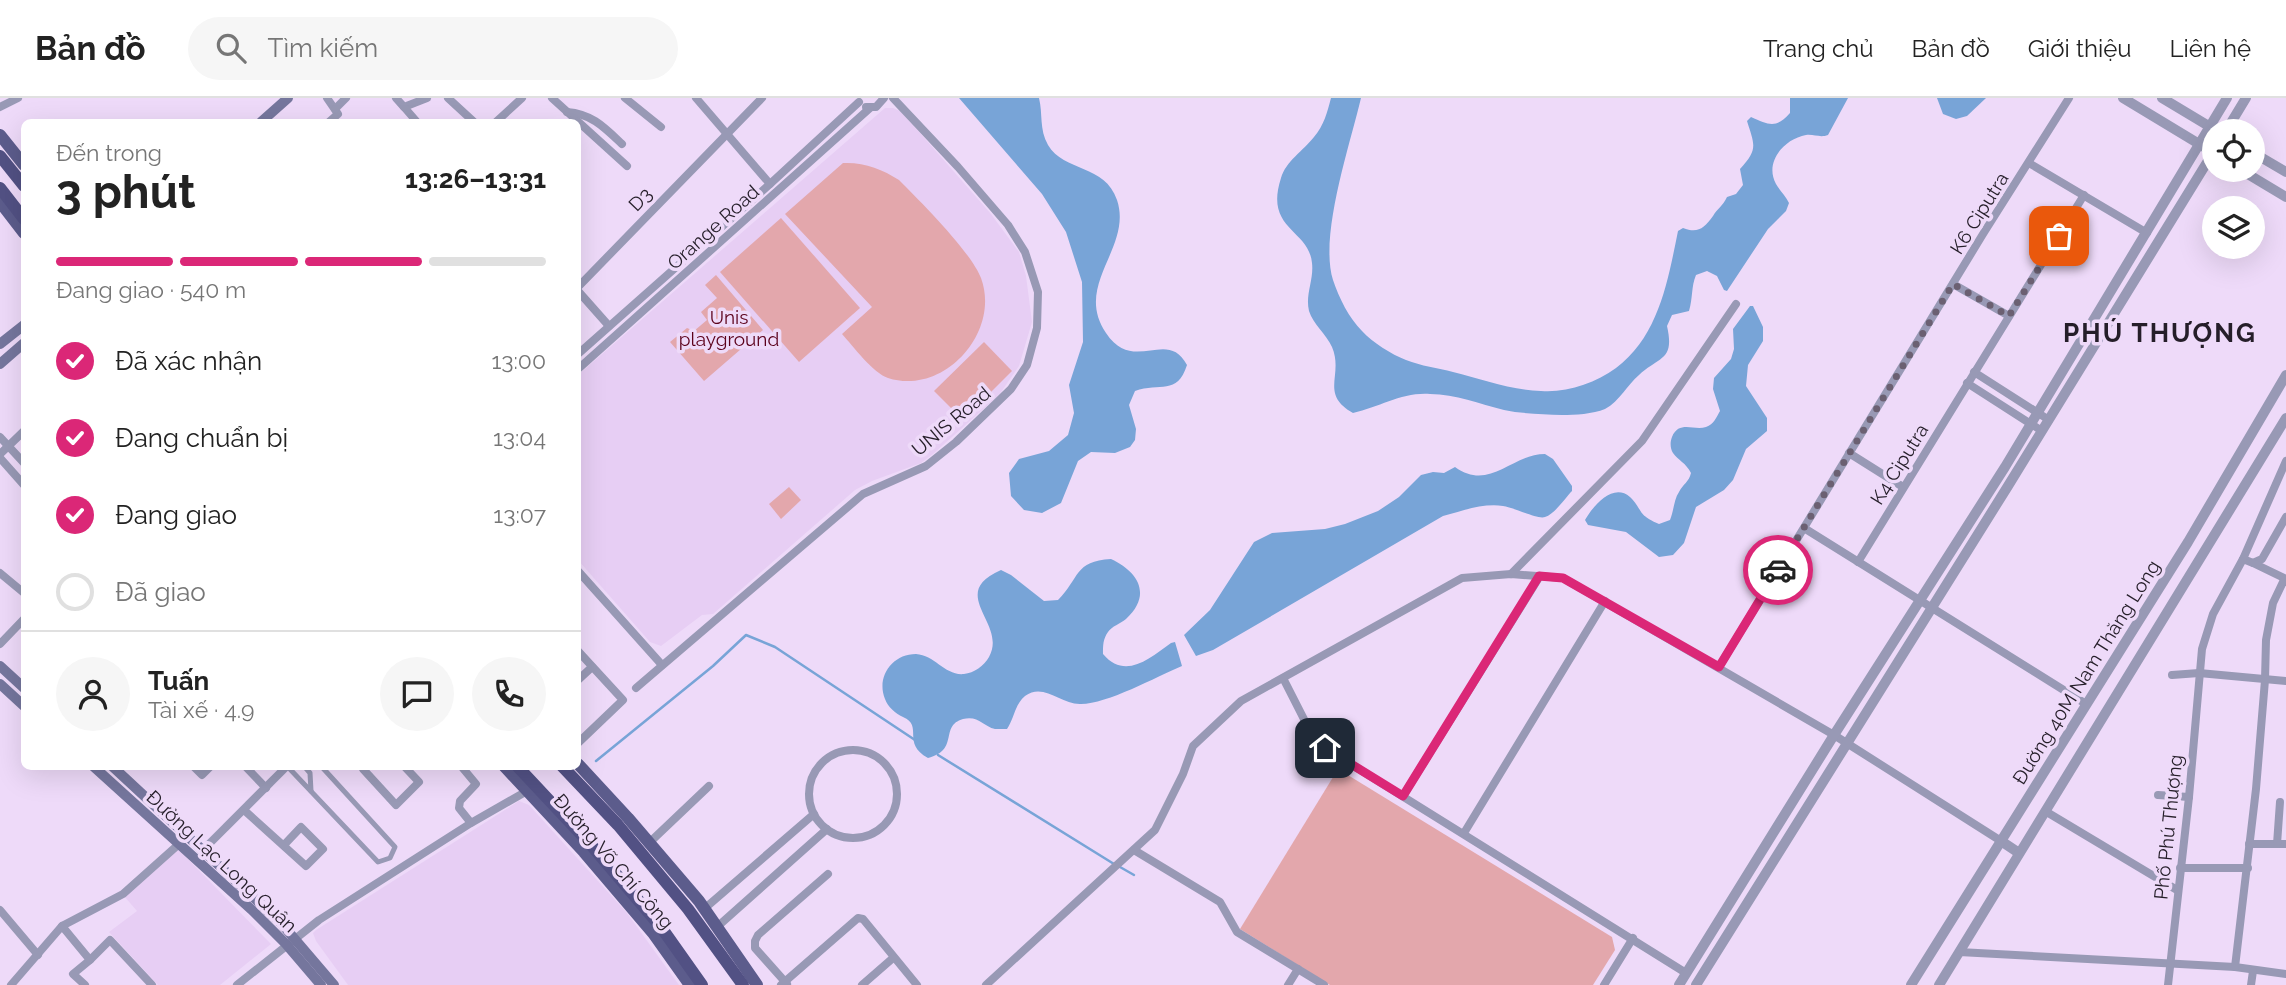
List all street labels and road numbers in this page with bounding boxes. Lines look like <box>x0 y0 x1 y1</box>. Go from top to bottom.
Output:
street label: K6 Ciputra <box>1945 168 2013 258</box>
street label: Orange Road <box>663 180 763 274</box>
street label: D3 <box>624 183 656 215</box>
street label: UNIS Road <box>907 382 995 460</box>
street label: K4 Ciputra <box>1866 420 1932 508</box>
street label: Đường 40M Nam Thăng Long <box>2008 556 2164 788</box>
street label: Phố Phú Thượng <box>2149 753 2187 901</box>
street label: Đường Lạc Long Quân <box>142 786 302 936</box>
street label: Đường Võ Chí Công <box>549 789 679 933</box>

